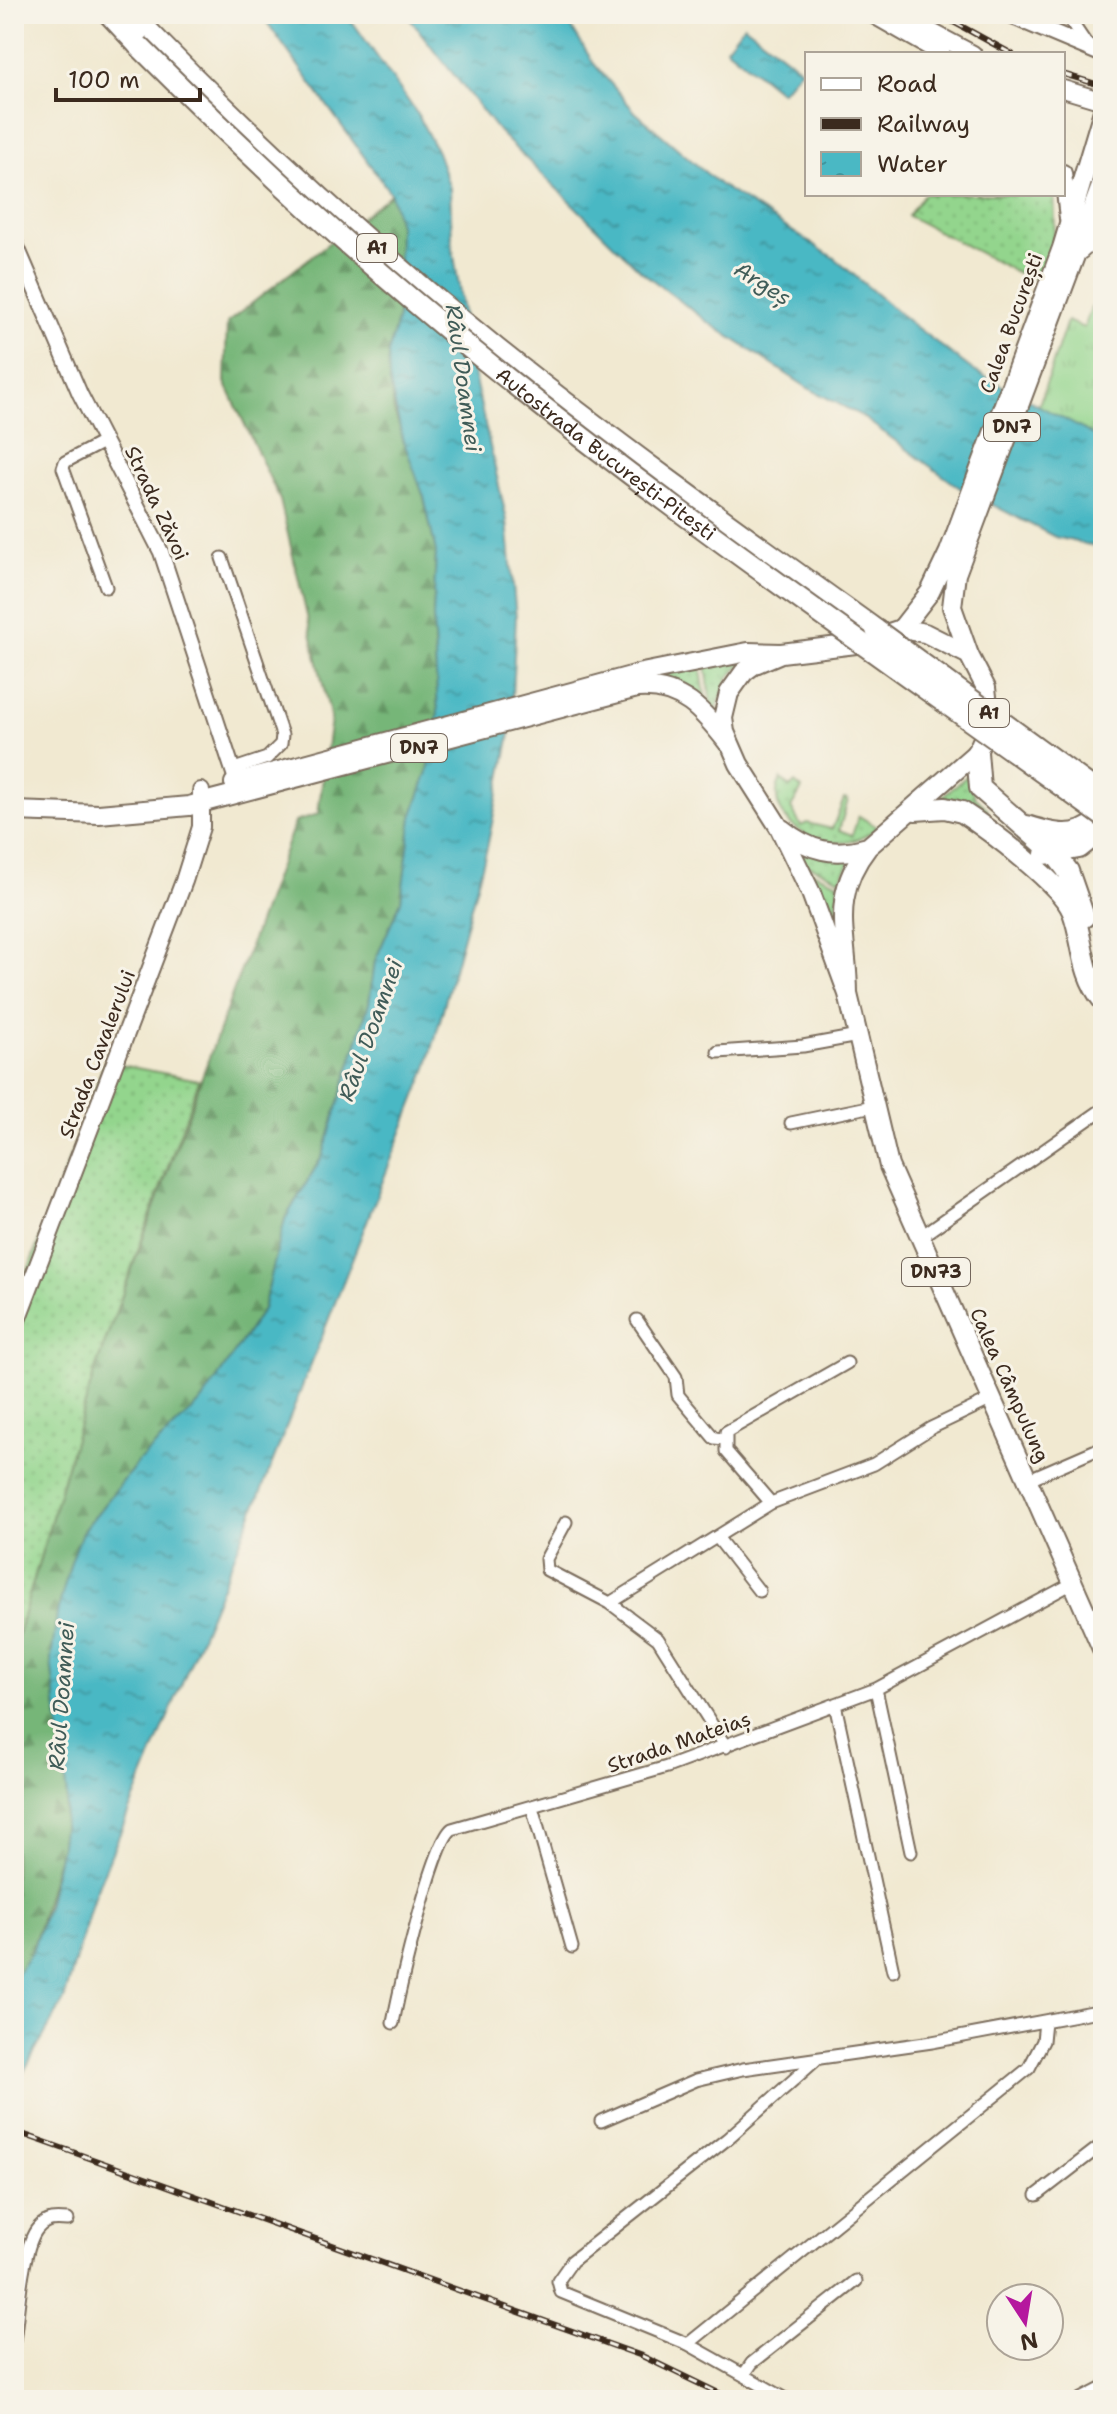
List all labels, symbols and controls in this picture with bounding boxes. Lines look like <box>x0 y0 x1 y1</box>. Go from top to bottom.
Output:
scale bar <box>56 52 200 102</box>
legend <box>805 52 1065 196</box>
text: 100 m <box>68 64 140 96</box>
text: Road <box>877 68 937 100</box>
text: Railway <box>877 108 970 140</box>
text: Water <box>877 148 948 180</box>
road number: A1 <box>357 234 397 262</box>
street label: Calea București <box>974 249 1049 397</box>
water label: Argeș <box>728 255 797 313</box>
water label: Râul Doamnei <box>439 303 488 454</box>
street label: Autostrada București-Pitești <box>490 361 721 547</box>
road number: DN7 <box>984 413 1040 441</box>
street label: Strada Zăvoi <box>119 442 195 564</box>
road number: A1 <box>969 699 1009 727</box>
road number: DN7 <box>391 734 447 762</box>
water label: Râul Doamnei <box>331 955 410 1105</box>
street label: Strada Cavalerului <box>53 966 141 1142</box>
road number: DN73 <box>902 1258 970 1286</box>
street label: Calea Câmpulung <box>964 1304 1056 1466</box>
water label: Râul Doamnei <box>42 1620 81 1771</box>
street label: Strada Mateiaș <box>604 1705 754 1780</box>
north arrow <box>985 2282 1065 2362</box>
text: N <box>1018 2325 1041 2357</box>

